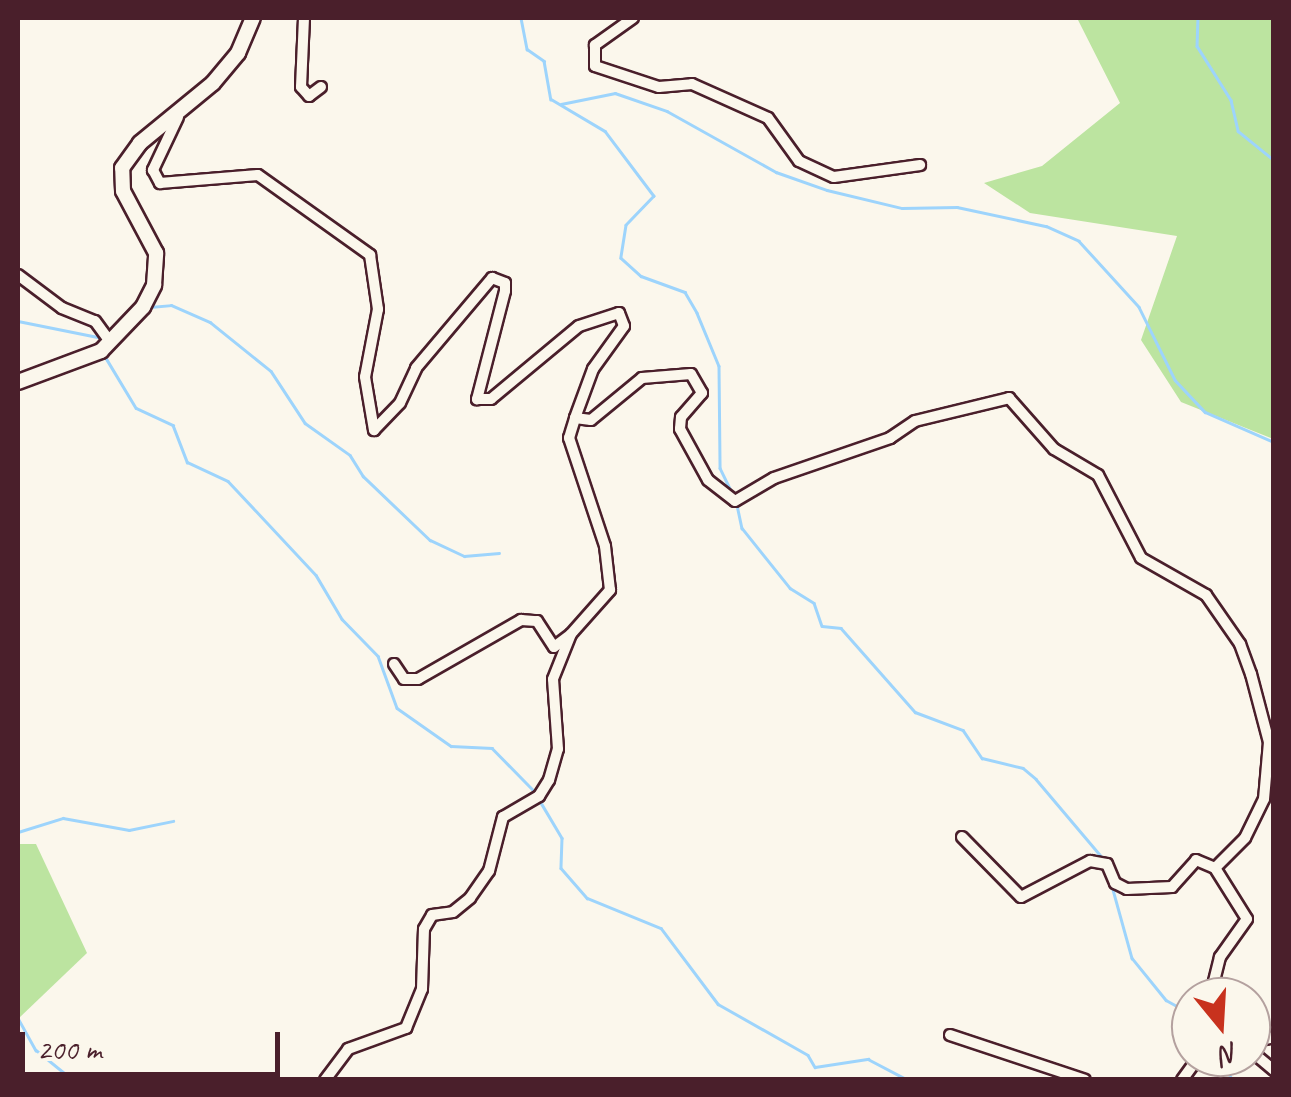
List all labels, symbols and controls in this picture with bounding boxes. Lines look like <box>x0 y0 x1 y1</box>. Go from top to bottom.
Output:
north arrow <box>1171 977 1271 1077</box>
scale bar <box>25 1012 285 1074</box>
text: 200 m <box>37 1030 102 1068</box>
text: N <box>1216 1035 1243 1073</box>

